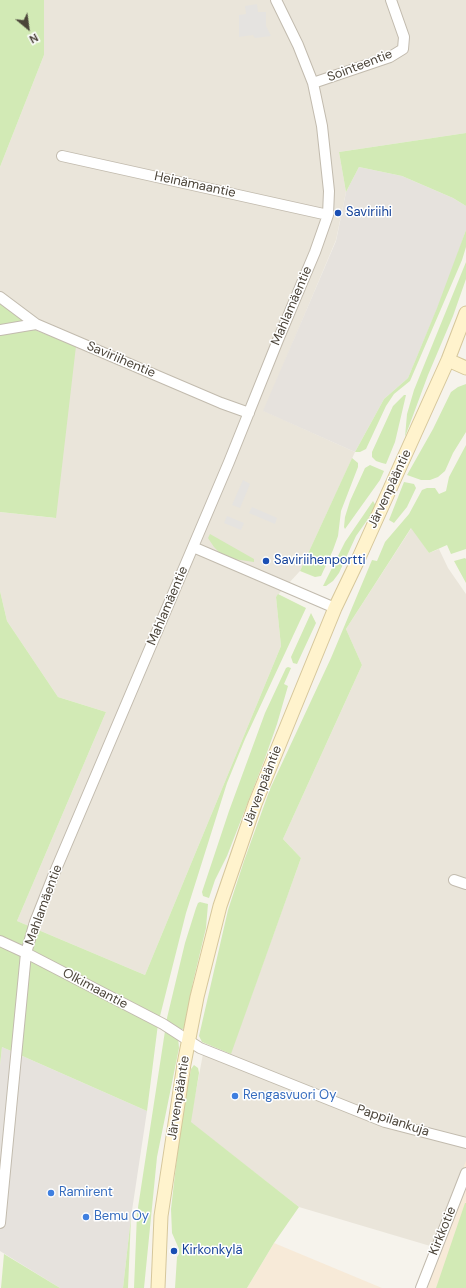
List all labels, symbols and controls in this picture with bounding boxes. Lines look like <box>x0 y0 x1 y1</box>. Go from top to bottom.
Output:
north arrow <box>8 8 48 48</box>
text: N <box>27 30 41 47</box>
street label: Sointeentie <box>325 46 395 86</box>
street label: Heinämaantie <box>153 169 237 201</box>
place label: Saviriihi <box>346 205 392 221</box>
marker: Saviriihi <box>333 208 343 218</box>
street label: Mahlamäentie <box>268 264 316 348</box>
street label: Saviriihentie <box>84 338 158 382</box>
street label: Järvenpääntie <box>365 447 415 531</box>
place label: Saviriihenportti <box>274 553 366 569</box>
marker: Saviriihenportti <box>261 556 271 566</box>
street label: Mahlamäentie <box>144 564 192 648</box>
street label: Järvenpääntie <box>240 743 286 829</box>
street label: Mahlamäentie <box>22 863 66 947</box>
street label: Olkimaantie <box>60 965 130 1013</box>
street label: Järvenpääntie <box>165 1055 193 1141</box>
place label: Rengasvuori Oy <box>243 1088 336 1104</box>
marker: Rengasvuori Oy <box>230 1091 240 1101</box>
street label: Pappilankuja <box>355 1102 431 1140</box>
place label: Ramirent <box>59 1185 113 1201</box>
marker: Ramirent <box>46 1188 56 1198</box>
street label: Kirkkotie <box>426 1204 460 1258</box>
place label: Bemu Oy <box>94 1209 149 1225</box>
marker: Bemu Oy <box>81 1212 91 1222</box>
place label: Kirkonkylä <box>182 1243 243 1259</box>
marker: Kirkonkylä <box>169 1246 179 1256</box>

